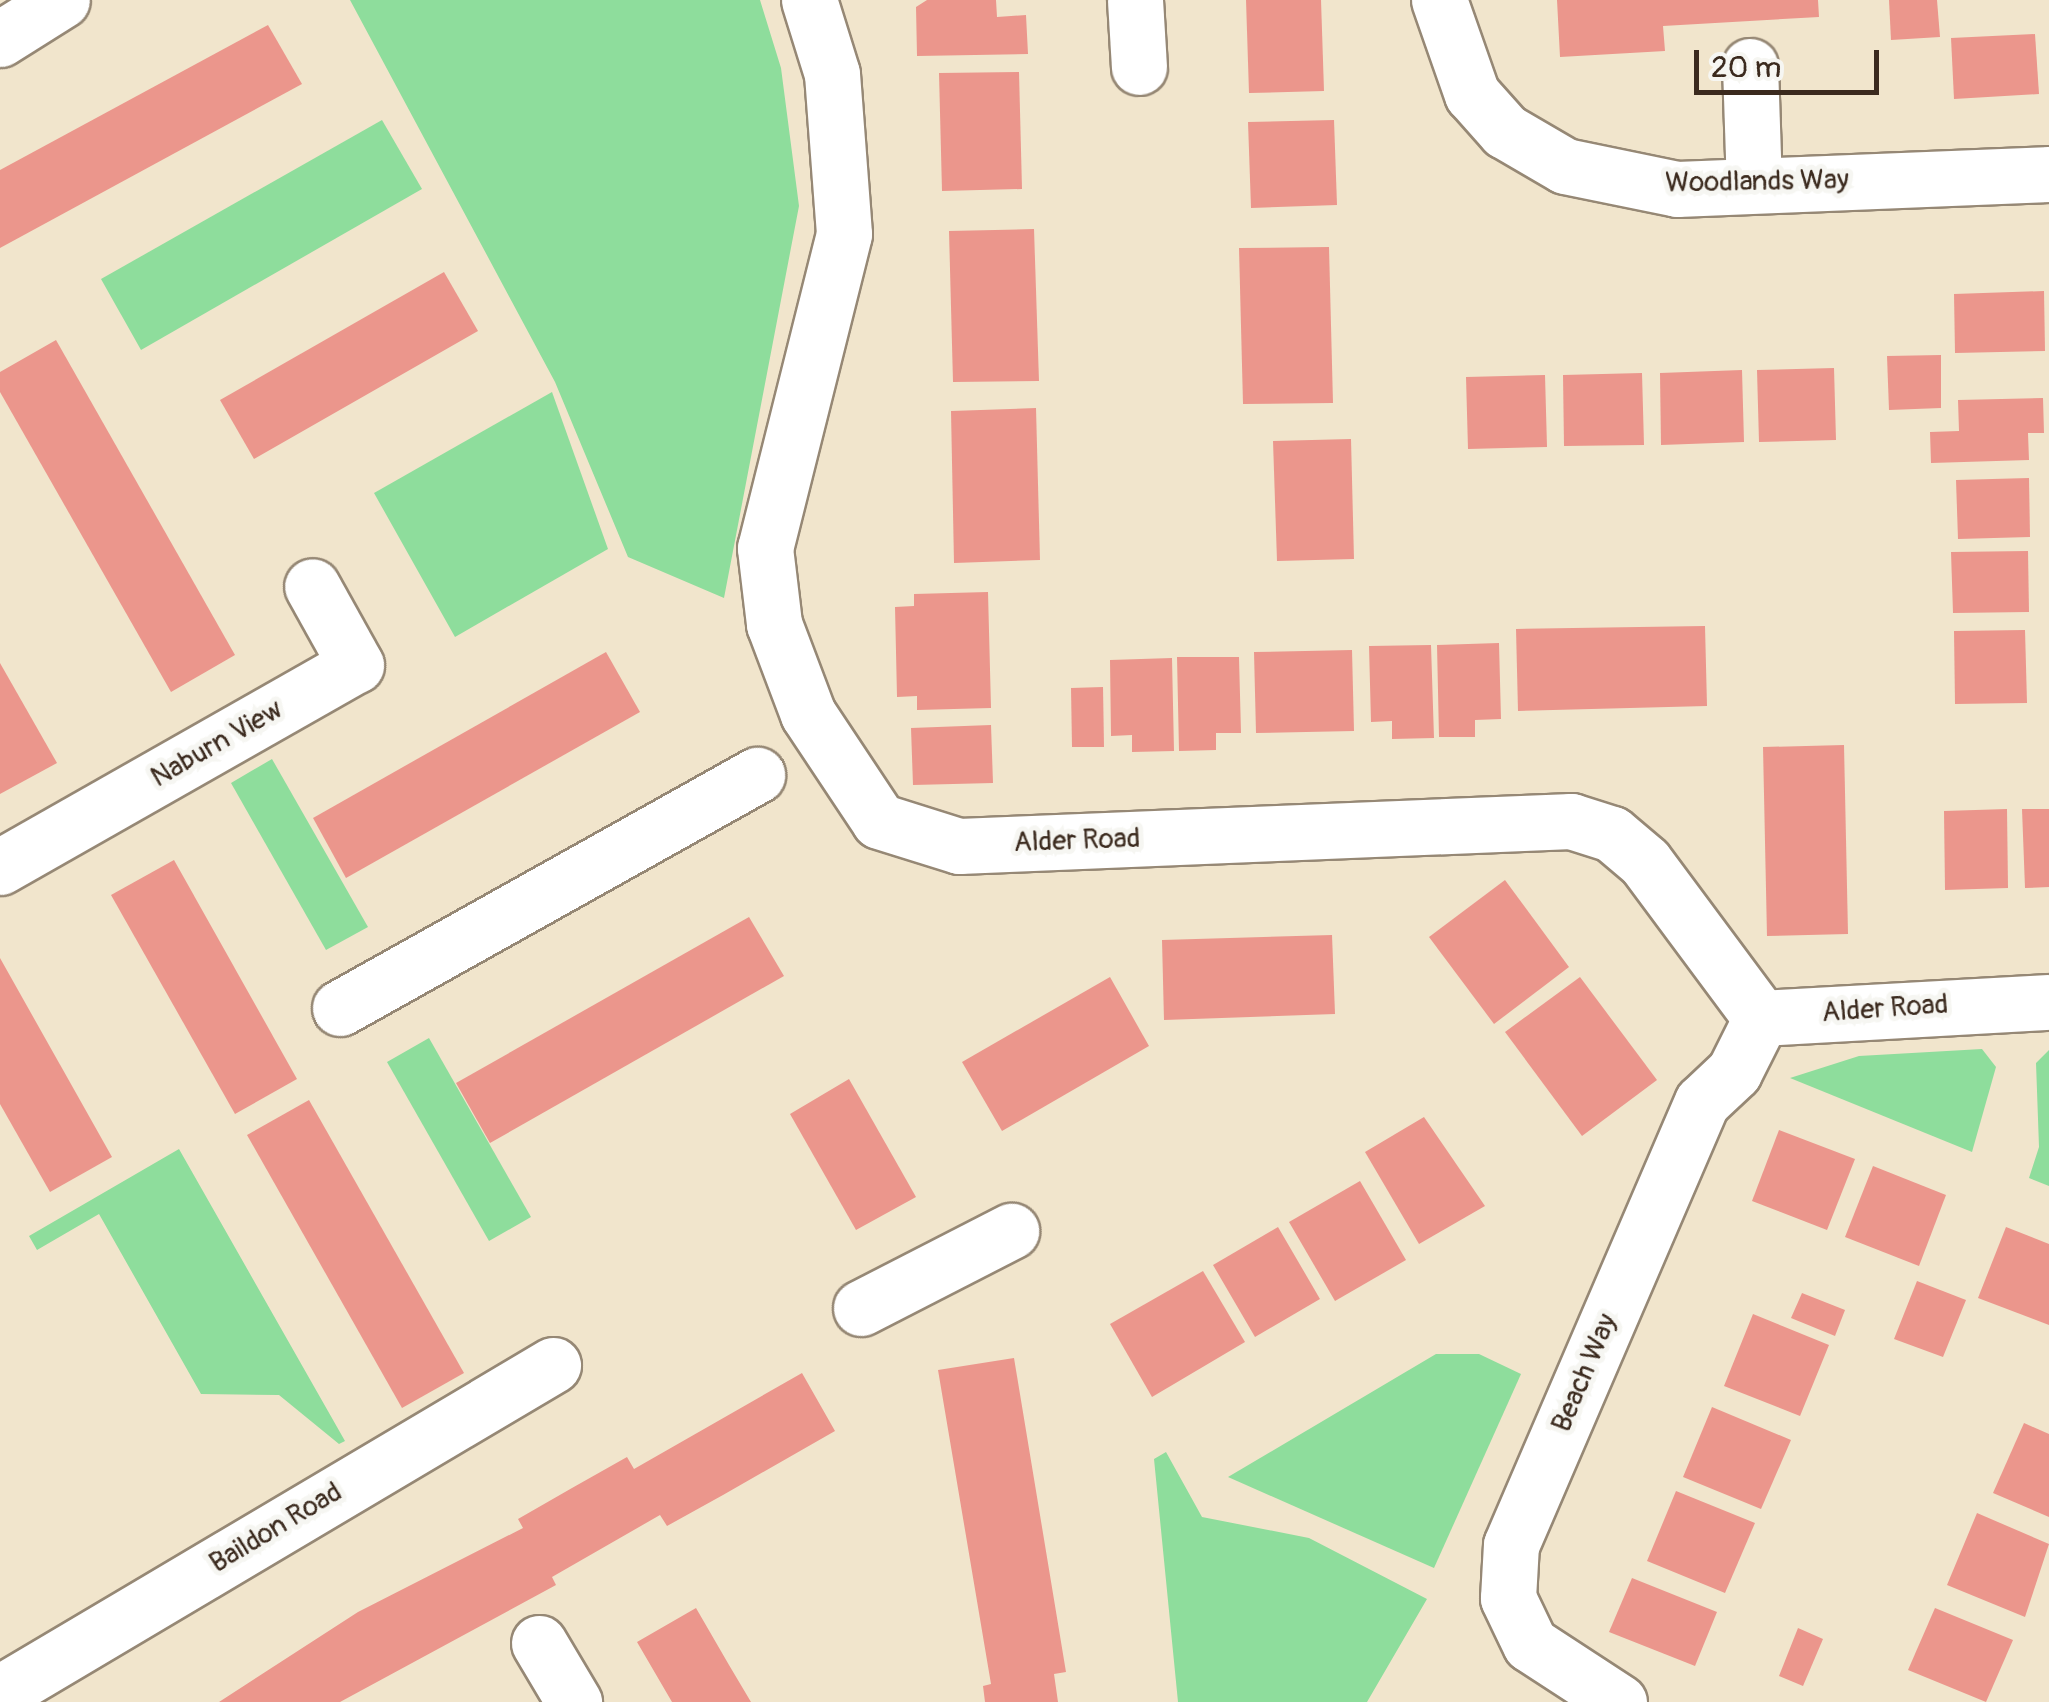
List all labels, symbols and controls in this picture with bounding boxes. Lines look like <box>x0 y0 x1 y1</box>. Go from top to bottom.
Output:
scale bar <box>1699 30 1884 92</box>
text: 20 m <box>1711 49 1781 86</box>
street label: Woodlands Way <box>1665 164 1849 200</box>
street label: Naburn View <box>145 693 289 795</box>
street label: Alder Road <box>1013 822 1141 860</box>
street label: Alder Road <box>1821 988 1949 1030</box>
street label: Beach Way <box>1545 1309 1625 1437</box>
street label: Baildon Road <box>204 1475 348 1581</box>

